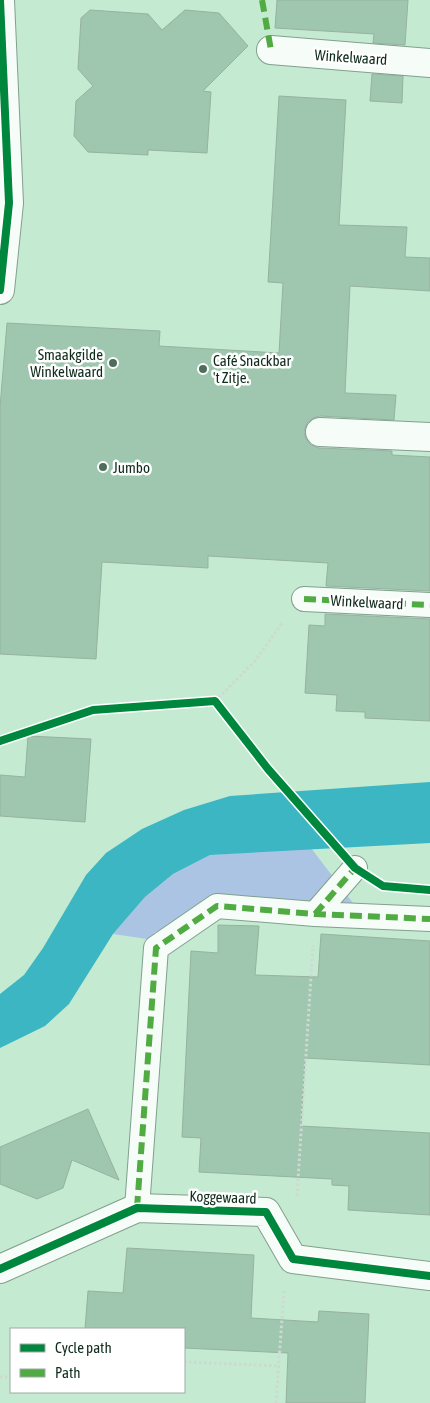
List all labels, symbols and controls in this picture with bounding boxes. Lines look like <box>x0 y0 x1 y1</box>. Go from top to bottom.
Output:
street label: Winkelwaard <box>314 46 388 68</box>
place label: Smaakgilde Winkelwaard <box>30 346 103 380</box>
place label: Café Snackbar 't Zitje. <box>213 352 292 386</box>
marker: Smaakgilde Winkelwaard <box>107 357 119 369</box>
marker: Café Snackbar 't Zitje. <box>197 363 209 375</box>
place label: Jumbo <box>113 459 150 476</box>
marker: Jumbo <box>97 461 109 473</box>
street label: Winkelwaard <box>330 592 404 612</box>
street label: Koggewaard <box>189 1187 257 1207</box>
legend <box>10 1328 185 1393</box>
text: Cycle path <box>55 1339 112 1356</box>
text: Path <box>55 1364 81 1381</box>

